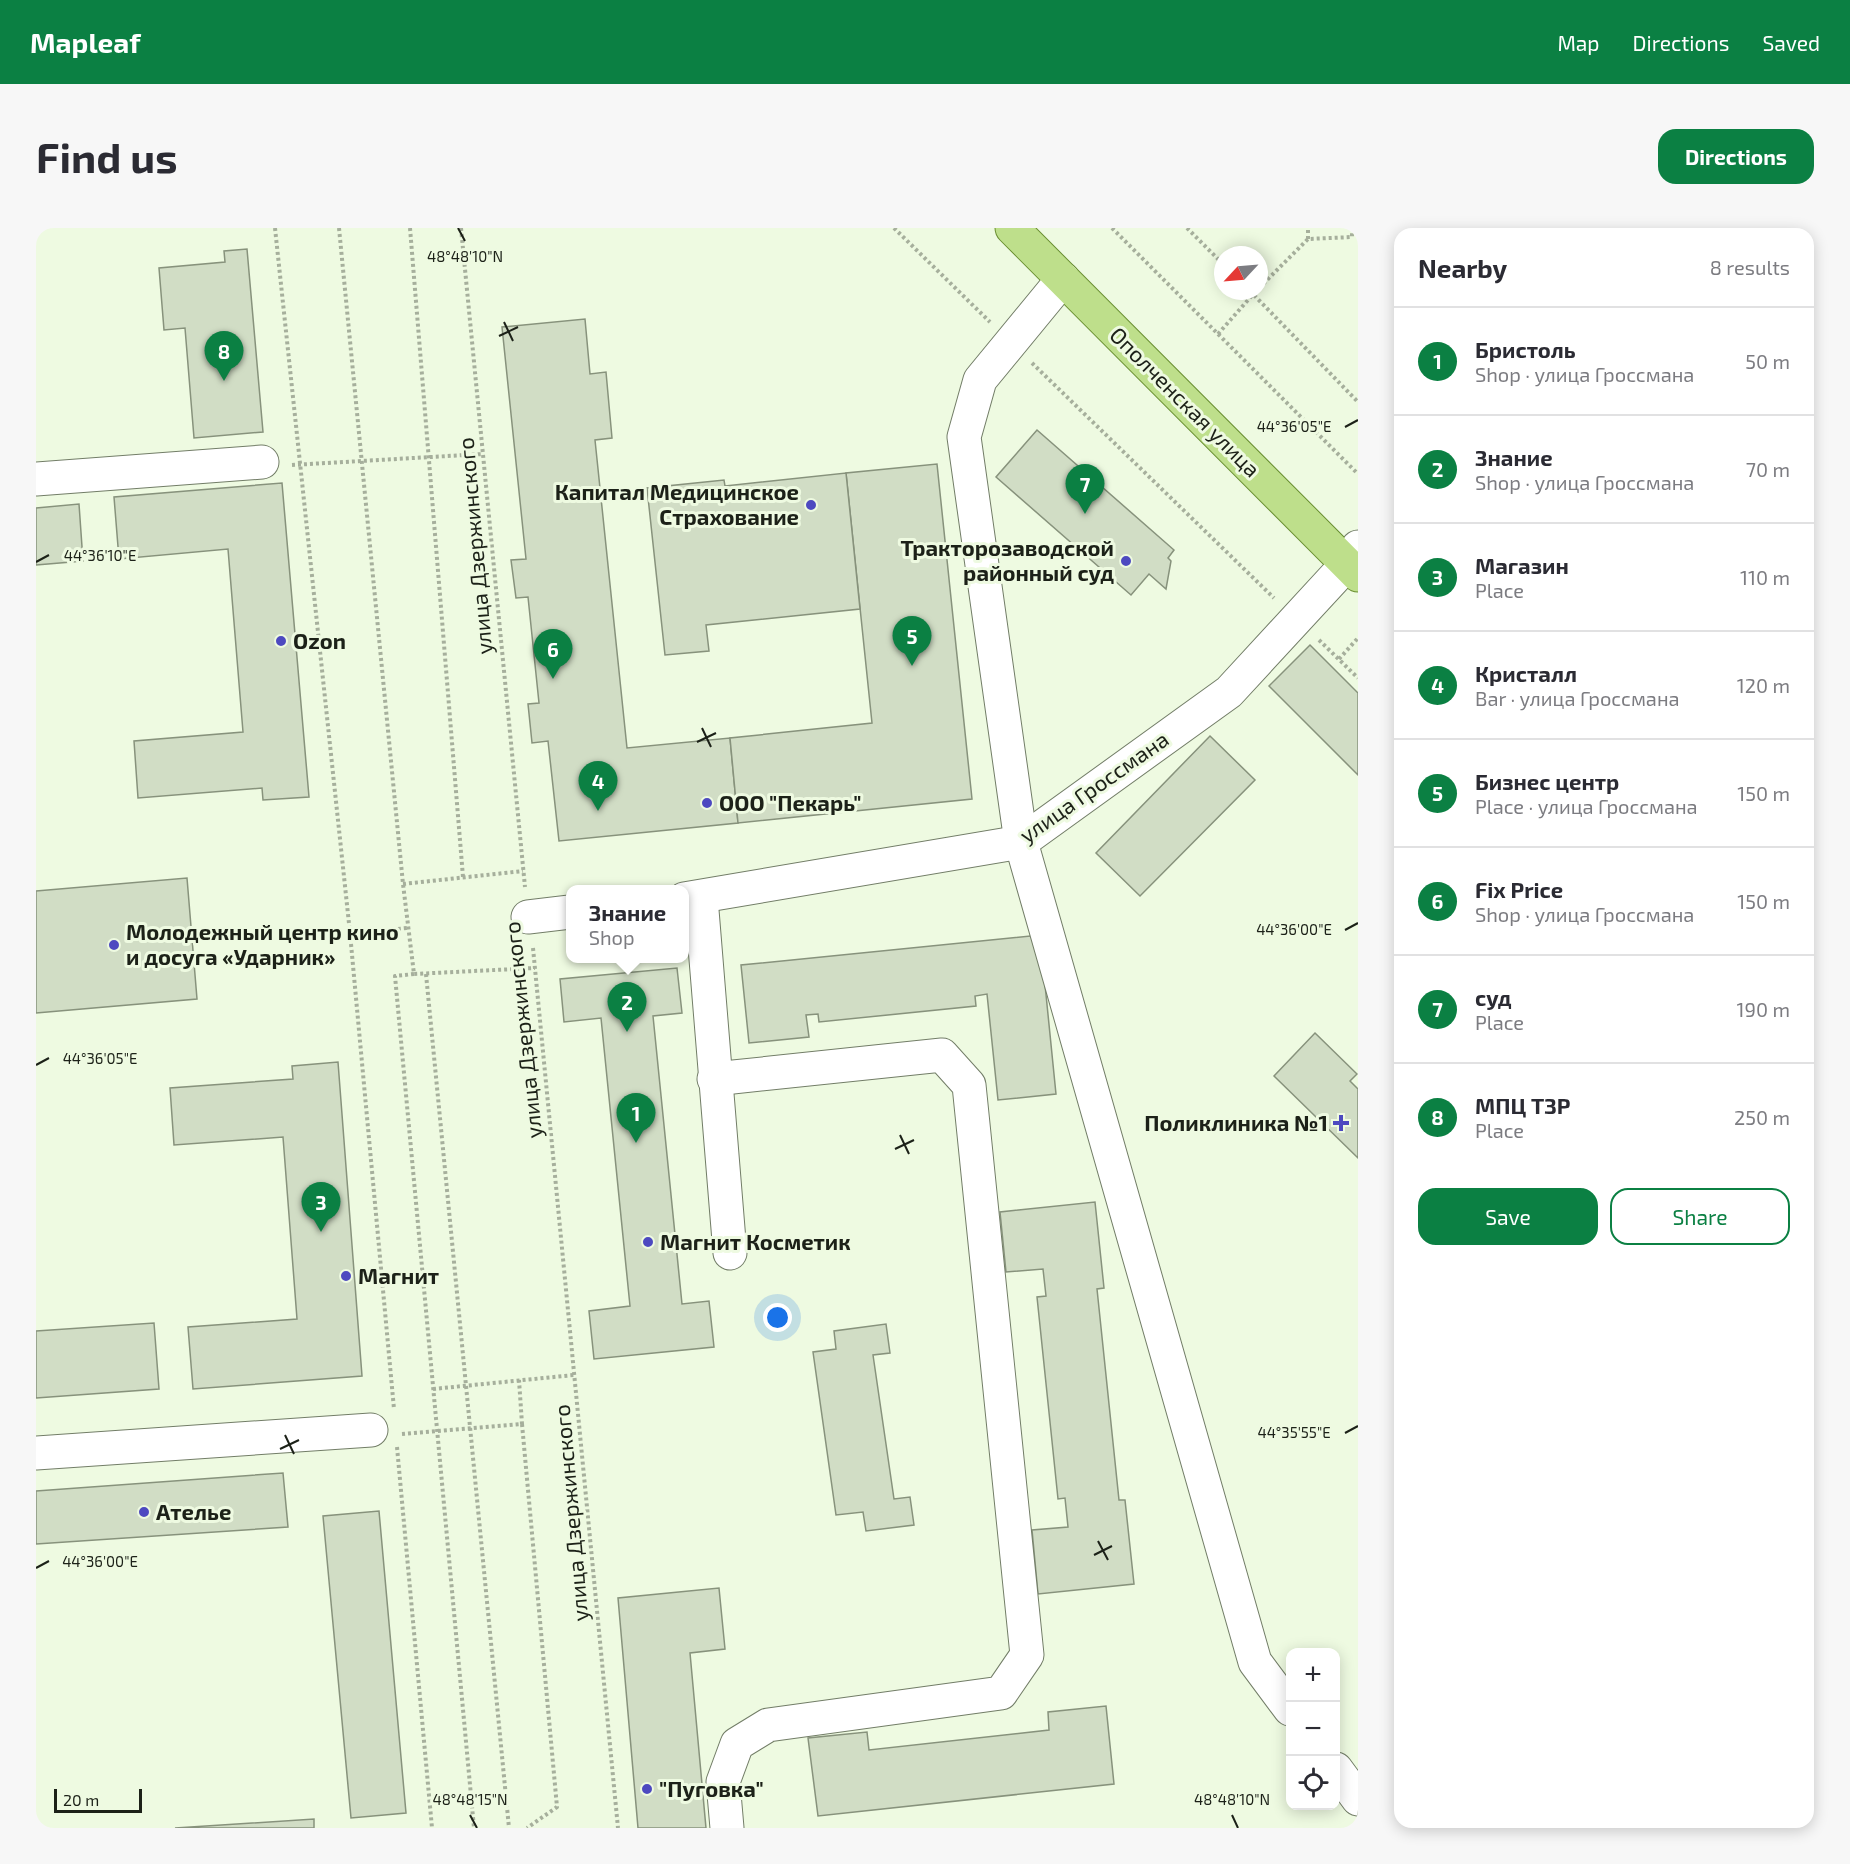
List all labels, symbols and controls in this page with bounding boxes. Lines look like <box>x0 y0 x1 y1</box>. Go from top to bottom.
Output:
text: Mapleaf <box>30 25 141 59</box>
text: Map <box>1557 30 1600 55</box>
text: Directions <box>1633 30 1729 55</box>
text: Saved <box>1762 30 1820 55</box>
button: Directions <box>1658 129 1814 184</box>
text: Find us <box>36 131 178 181</box>
north arrow <box>1214 246 1268 300</box>
text: 48°48'10"N <box>427 247 503 265</box>
text: Nearby <box>1418 252 1507 283</box>
text: 8 results <box>1710 255 1790 279</box>
street label: Ополченская улица <box>1105 321 1266 482</box>
pin: 8 <box>204 332 243 381</box>
text: Бристоль <box>1475 336 1576 362</box>
text: 1 <box>1433 349 1442 373</box>
text: 50 m <box>1745 349 1790 373</box>
text: Shop · улица Гроссмана <box>1475 362 1694 386</box>
text: 44°36'05"E <box>1257 417 1331 435</box>
street label: улица Дзержинского <box>452 436 497 656</box>
text: Знание <box>1475 444 1553 470</box>
text: 2 <box>1432 457 1443 481</box>
text: 70 m <box>1746 457 1790 481</box>
pin: 7 <box>1066 464 1104 514</box>
text: Shop · улица Гроссмана <box>1475 470 1694 494</box>
place label: Капитал Медицинское Страхование <box>555 478 799 529</box>
marker: Капитал Медицинское Страхование <box>804 498 818 512</box>
place label: Тракторозаводской районный суд <box>901 534 1114 585</box>
text: 44°36'10"E <box>64 546 136 564</box>
text: Магазин <box>1475 552 1569 578</box>
marker: Тракторозаводской районный суд <box>1119 554 1133 568</box>
text: 3 <box>1432 565 1443 589</box>
text: 110 m <box>1740 565 1790 589</box>
text: Place <box>1475 578 1524 602</box>
pin: 5 <box>892 616 932 666</box>
place label: Ozon <box>293 627 346 653</box>
pin: 6 <box>534 630 572 679</box>
marker: Ozon <box>274 634 288 648</box>
text: Кристалл <box>1475 660 1577 686</box>
text: 4 <box>1431 673 1444 697</box>
text: 120 m <box>1737 673 1790 697</box>
text: Bar · улица Гроссмана <box>1475 686 1680 710</box>
street label: улица Гроссмана <box>1014 725 1174 848</box>
pin: 4 <box>578 762 618 811</box>
text: Бизнес центр <box>1475 768 1619 794</box>
text: 5 <box>1432 781 1443 805</box>
text: 150 m <box>1737 781 1790 805</box>
place label: ООО "Пекарь" <box>719 789 862 815</box>
text: Place · улица Гроссмана <box>1475 794 1698 818</box>
marker: ООО "Пекарь" <box>700 796 714 810</box>
text: Fix Price <box>1475 876 1563 902</box>
popup <box>566 885 689 963</box>
text: 6 <box>1432 889 1443 913</box>
text: 150 m <box>1737 889 1790 913</box>
text: Знание <box>589 899 666 925</box>
text: Shop · улица Гроссмана <box>1475 902 1694 926</box>
place label: Молодежный центр кино и досуга «Ударник» <box>126 918 399 969</box>
street label: улица Дзержинского <box>498 920 547 1140</box>
text: 44°36'00"E <box>1256 920 1332 938</box>
text: Shop <box>589 925 635 949</box>
marker: Молодежный центр кино и досуга «Ударник» <box>107 938 121 952</box>
pin: 2 <box>608 982 646 1032</box>
text: суд <box>1475 984 1512 1010</box>
text: 7 <box>1432 997 1443 1021</box>
text: 190 m <box>1737 997 1790 1021</box>
text: Place <box>1475 1010 1524 1034</box>
text: 44°36'05"E <box>63 1049 137 1067</box>
text: МПЦ ТЗР <box>1475 1092 1570 1118</box>
pin: 1 <box>616 1094 656 1143</box>
text: 8 <box>1431 1105 1444 1129</box>
text: 250 m <box>1734 1105 1790 1129</box>
place label: Поликлиника №1 <box>1144 1109 1328 1135</box>
marker: Поликлиника №1 <box>1332 1114 1350 1132</box>
text: Place <box>1475 1118 1524 1142</box>
pin: 3 <box>302 1182 340 1232</box>
button: Save <box>1418 1188 1598 1245</box>
button: Share <box>1610 1188 1790 1245</box>
place label: Магнит Косметик <box>660 1228 851 1254</box>
marker: Магнит Косметик <box>641 1235 655 1249</box>
place label: Магнит <box>358 1262 439 1288</box>
marker: Магнит <box>339 1269 353 1283</box>
your location <box>763 1303 792 1332</box>
street label: улица Дзержинского <box>548 1403 593 1623</box>
text: 44°35'55"E <box>1257 1423 1331 1441</box>
place label: Ателье <box>156 1498 231 1524</box>
marker: Ателье <box>137 1505 151 1519</box>
text: 44°36'00"E <box>62 1552 138 1570</box>
map controls <box>1286 1648 1340 1810</box>
button: + <box>1286 1648 1340 1702</box>
button: − <box>1286 1702 1340 1756</box>
button: locate <box>1286 1756 1340 1810</box>
place label: "Пуговка" <box>659 1775 764 1801</box>
marker: "Пуговка" <box>640 1782 654 1796</box>
scale bar <box>54 1786 142 1814</box>
text: 20 m <box>63 1790 99 1809</box>
text: 48°48'15"N <box>432 1790 508 1808</box>
text: 48°48'10"N <box>1194 1790 1270 1808</box>

